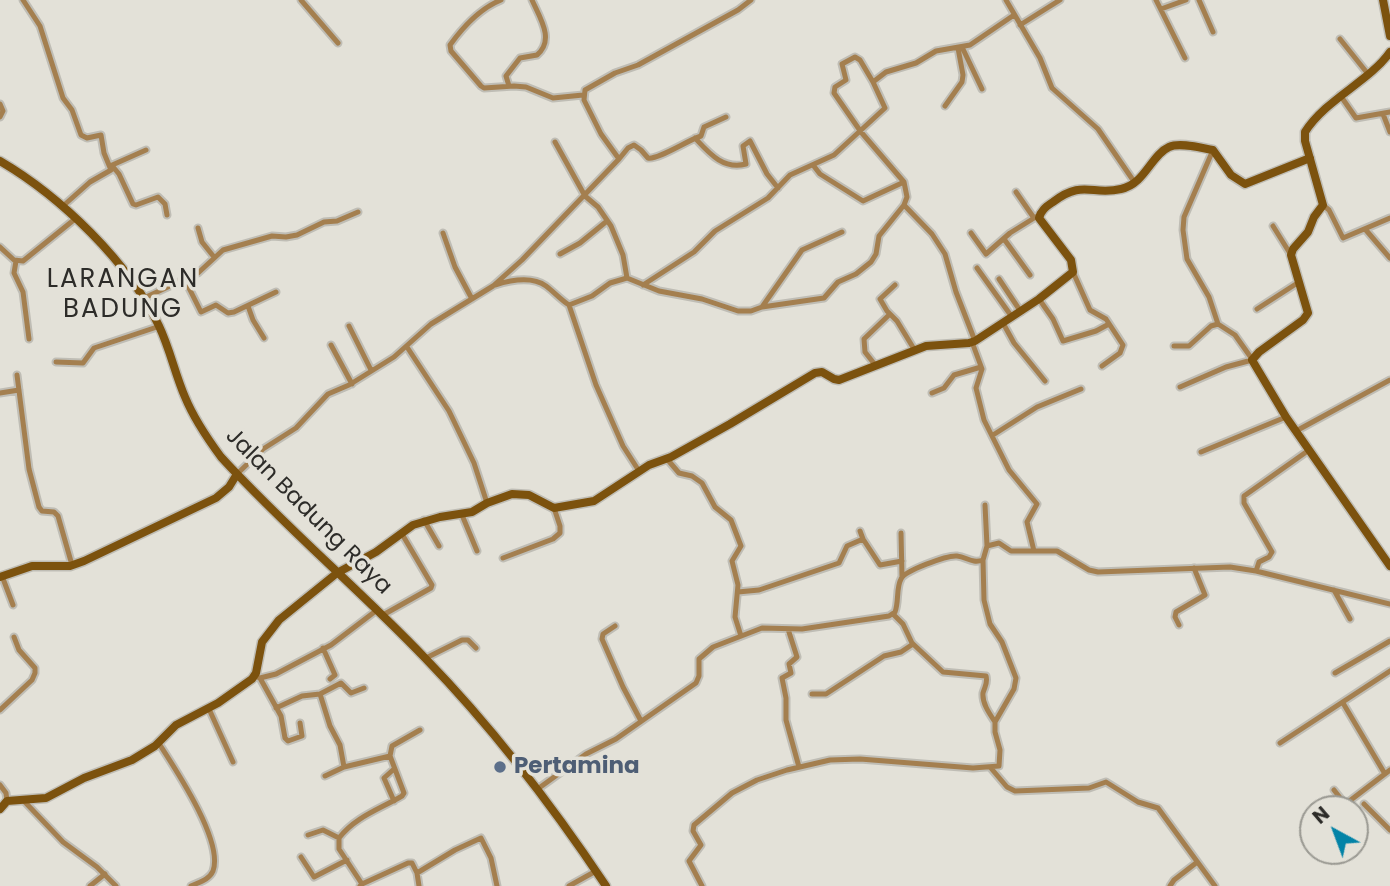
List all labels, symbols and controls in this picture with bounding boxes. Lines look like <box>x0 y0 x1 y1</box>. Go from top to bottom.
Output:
district label: LARANGAN BADUNG <box>48 264 198 326</box>
street label: Jalan Badung Raya <box>219 423 397 601</box>
place label: Pertamina <box>514 753 640 781</box>
marker: Pertamina <box>492 759 508 775</box>
north arrow <box>1299 795 1369 865</box>
text: N <box>1307 800 1335 830</box>

